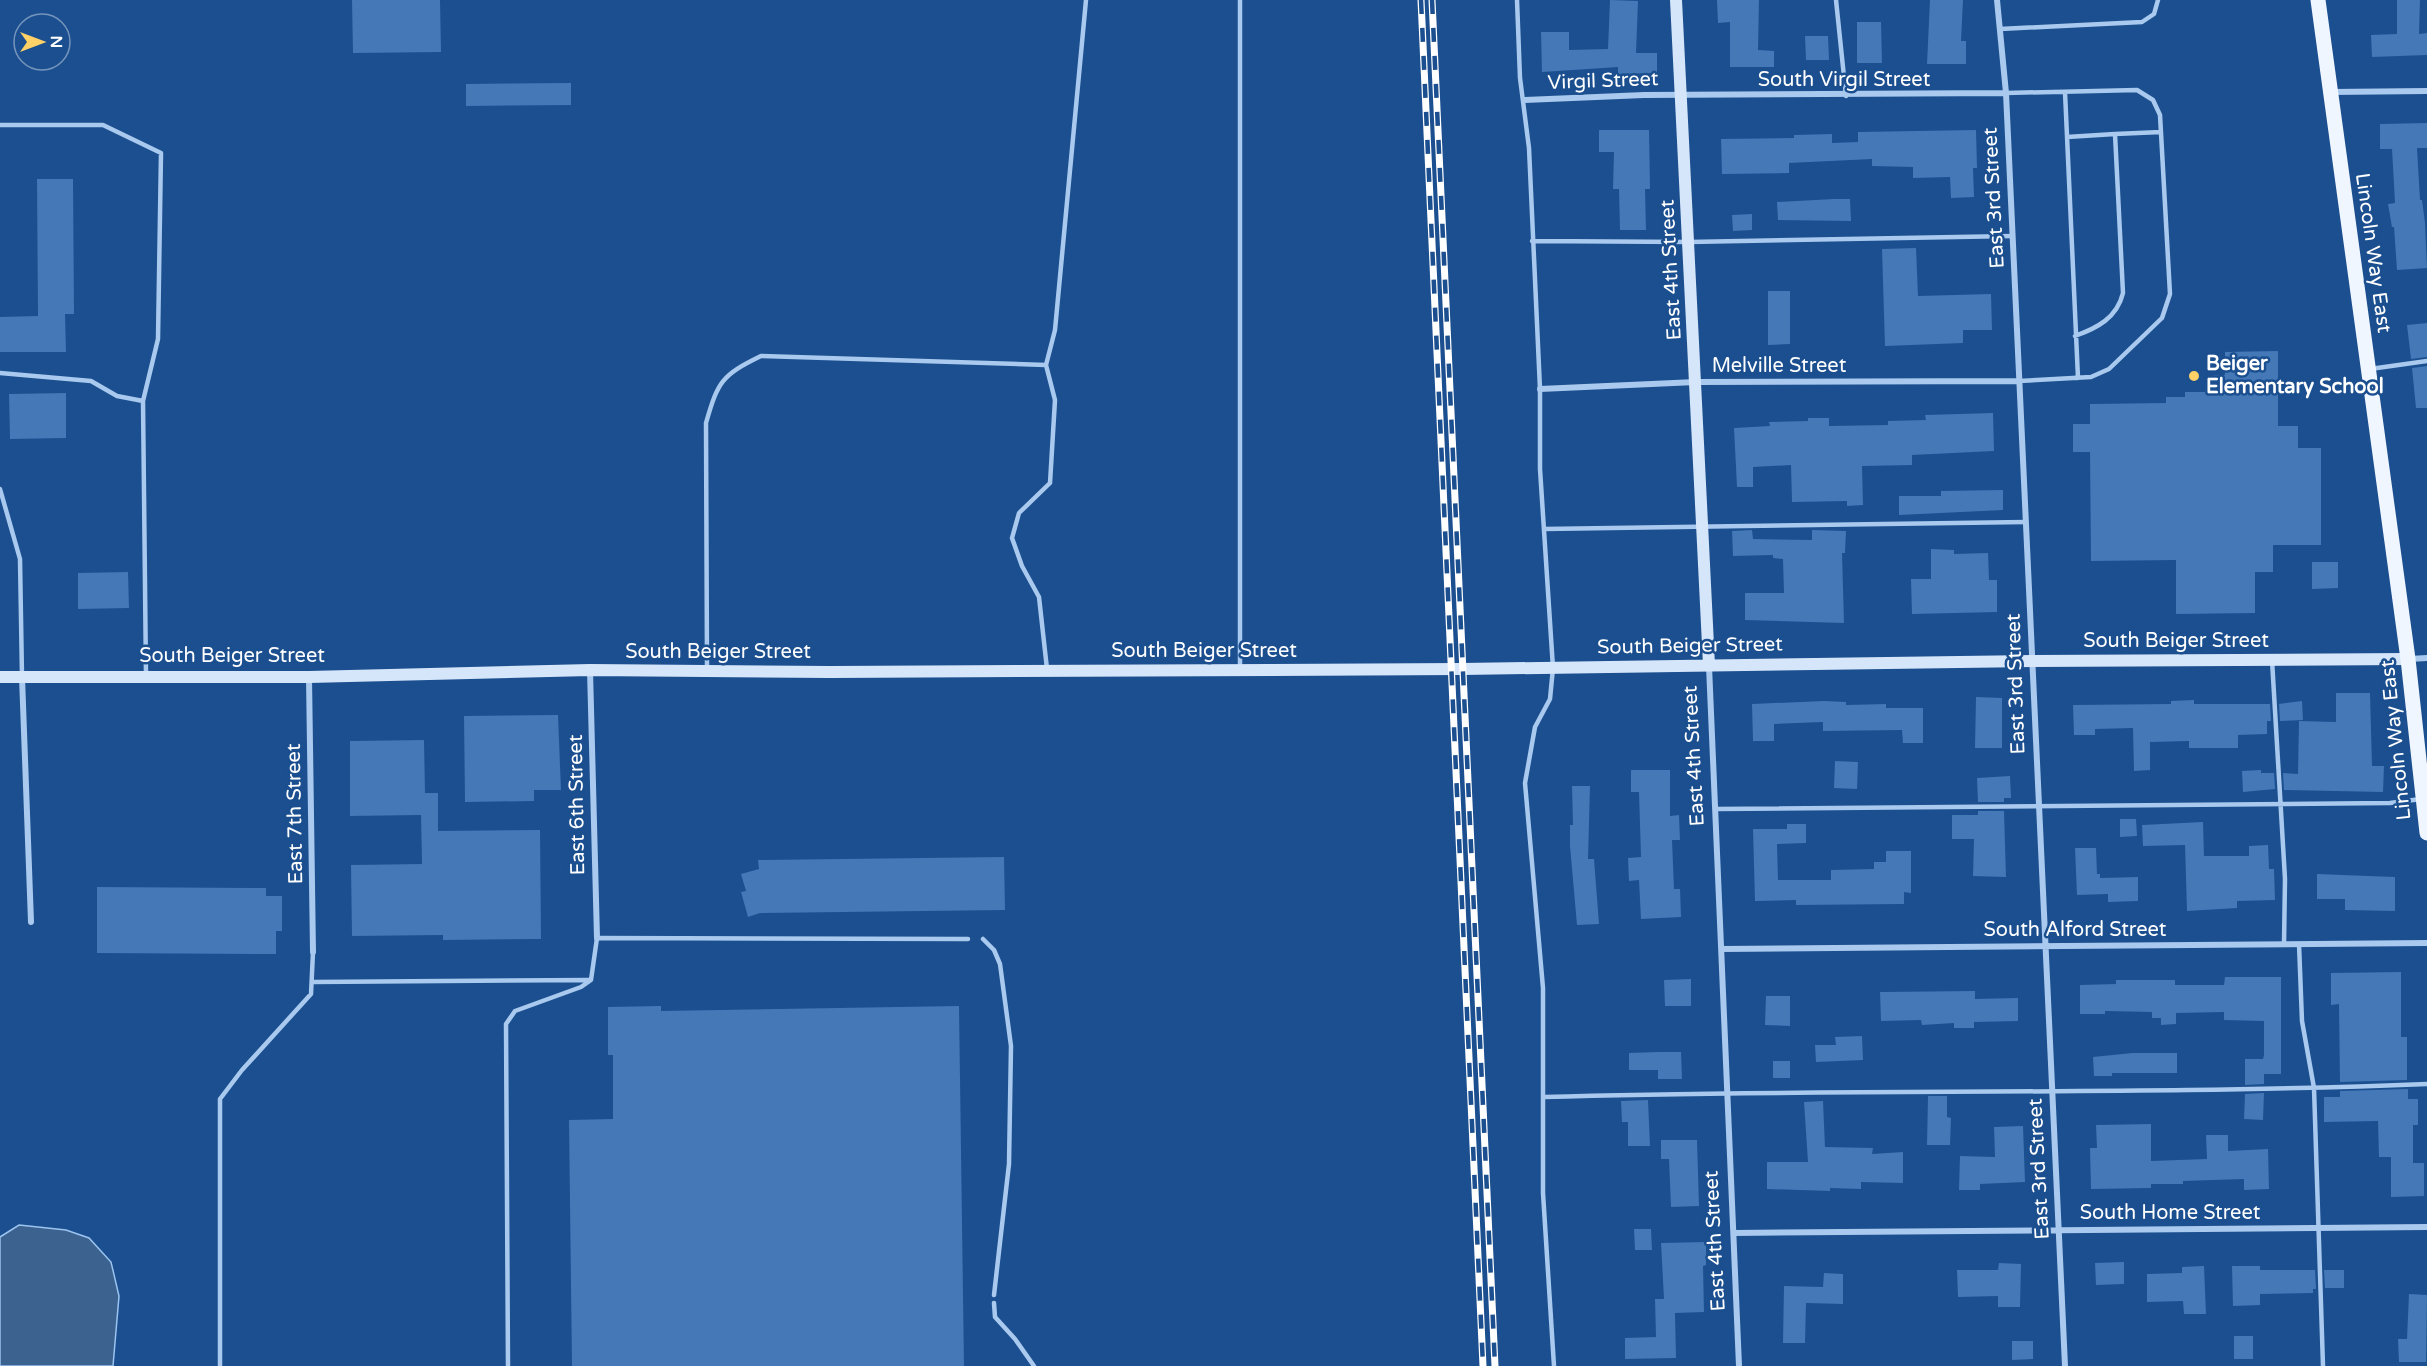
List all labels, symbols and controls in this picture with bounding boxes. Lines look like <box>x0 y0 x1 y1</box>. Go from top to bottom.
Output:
north arrow <box>12 12 72 72</box>
text: N <box>46 36 66 48</box>
street label: Virgil Street <box>1547 67 1659 95</box>
street label: South Virgil Street <box>1758 68 1931 92</box>
street label: East 3rd Street <box>1978 127 2010 269</box>
street label: Lincoln Way East <box>2350 171 2396 335</box>
street label: East 4th Street <box>1655 199 1687 341</box>
place label: Beiger Elementary School <box>2206 352 2384 399</box>
street label: Melville Street <box>1712 354 1847 378</box>
marker: Beiger Elementary School <box>2187 369 2201 383</box>
street label: East 3rd Street <box>2002 613 2030 755</box>
street label: South Beiger Street <box>2083 629 2269 653</box>
street label: South Beiger Street <box>1597 632 1783 660</box>
street label: South Beiger Street <box>1111 639 1297 663</box>
street label: South Beiger Street <box>625 640 811 664</box>
street label: South Beiger Street <box>139 644 325 668</box>
street label: Lincoln Way East <box>2376 658 2416 821</box>
street label: East 4th Street <box>1678 685 1710 827</box>
street label: East 6th Street <box>564 734 590 876</box>
street label: East 7th Street <box>282 743 308 885</box>
street label: South Alford Street <box>1983 918 2167 942</box>
street label: East 3rd Street <box>2023 1098 2055 1240</box>
street label: East 4th Street <box>1699 1170 1731 1312</box>
street label: South Home Street <box>2080 1201 2261 1225</box>

